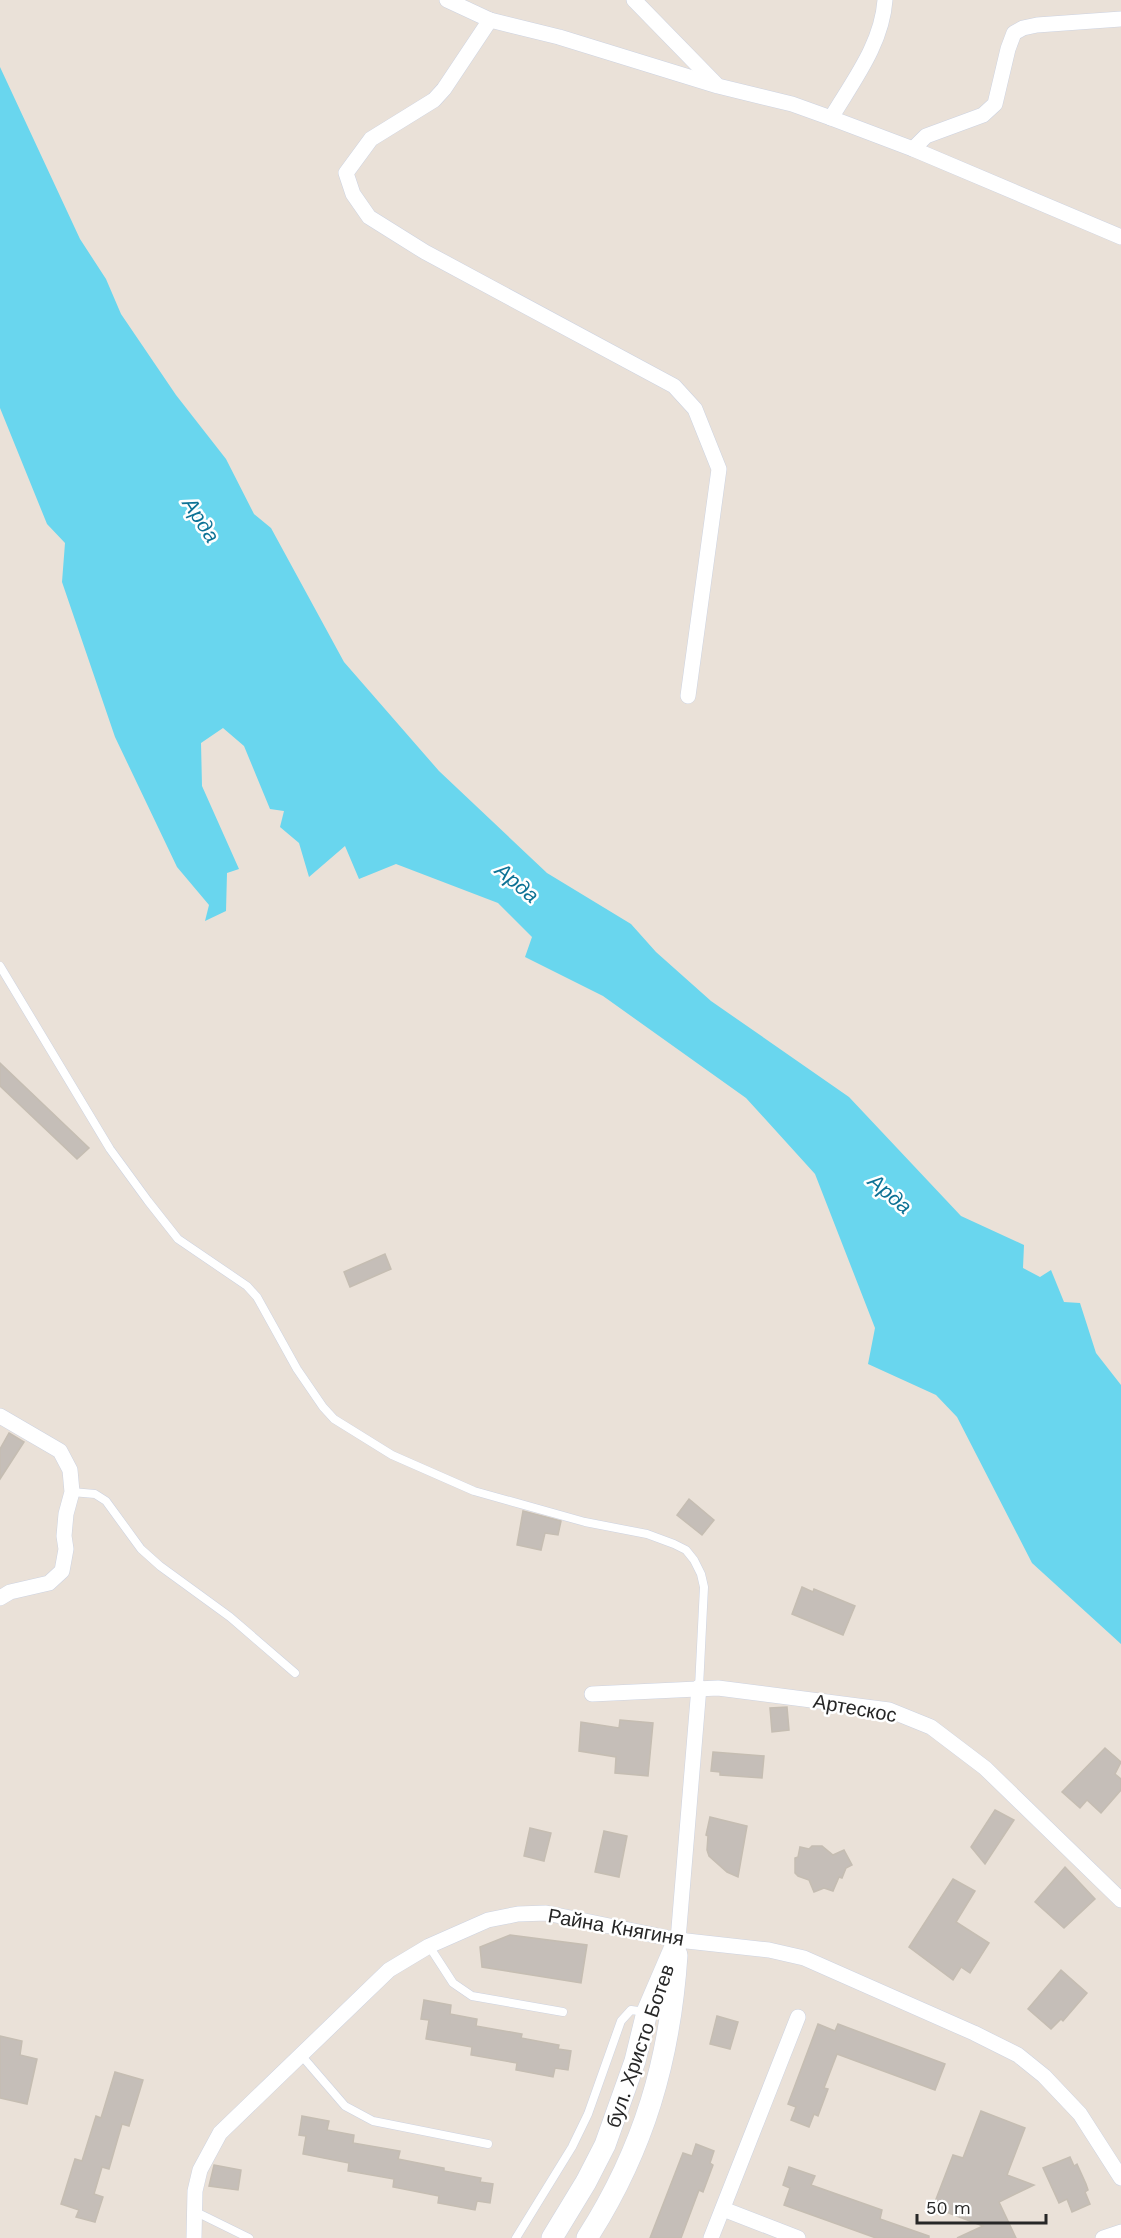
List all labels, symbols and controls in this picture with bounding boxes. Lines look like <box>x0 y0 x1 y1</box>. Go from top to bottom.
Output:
water label: Арда <box>177 491 225 547</box>
water label: Арда <box>489 856 544 908</box>
water label: Арда <box>862 1167 917 1219</box>
street label: Артескос <box>811 1689 899 1727</box>
street label: Райна Княгиня <box>546 1903 686 1951</box>
street label: бул. Христо Ботев <box>601 1961 679 2131</box>
scale bar <box>917 2187 1046 2225</box>
text: 50 m <box>926 2197 971 2218</box>

